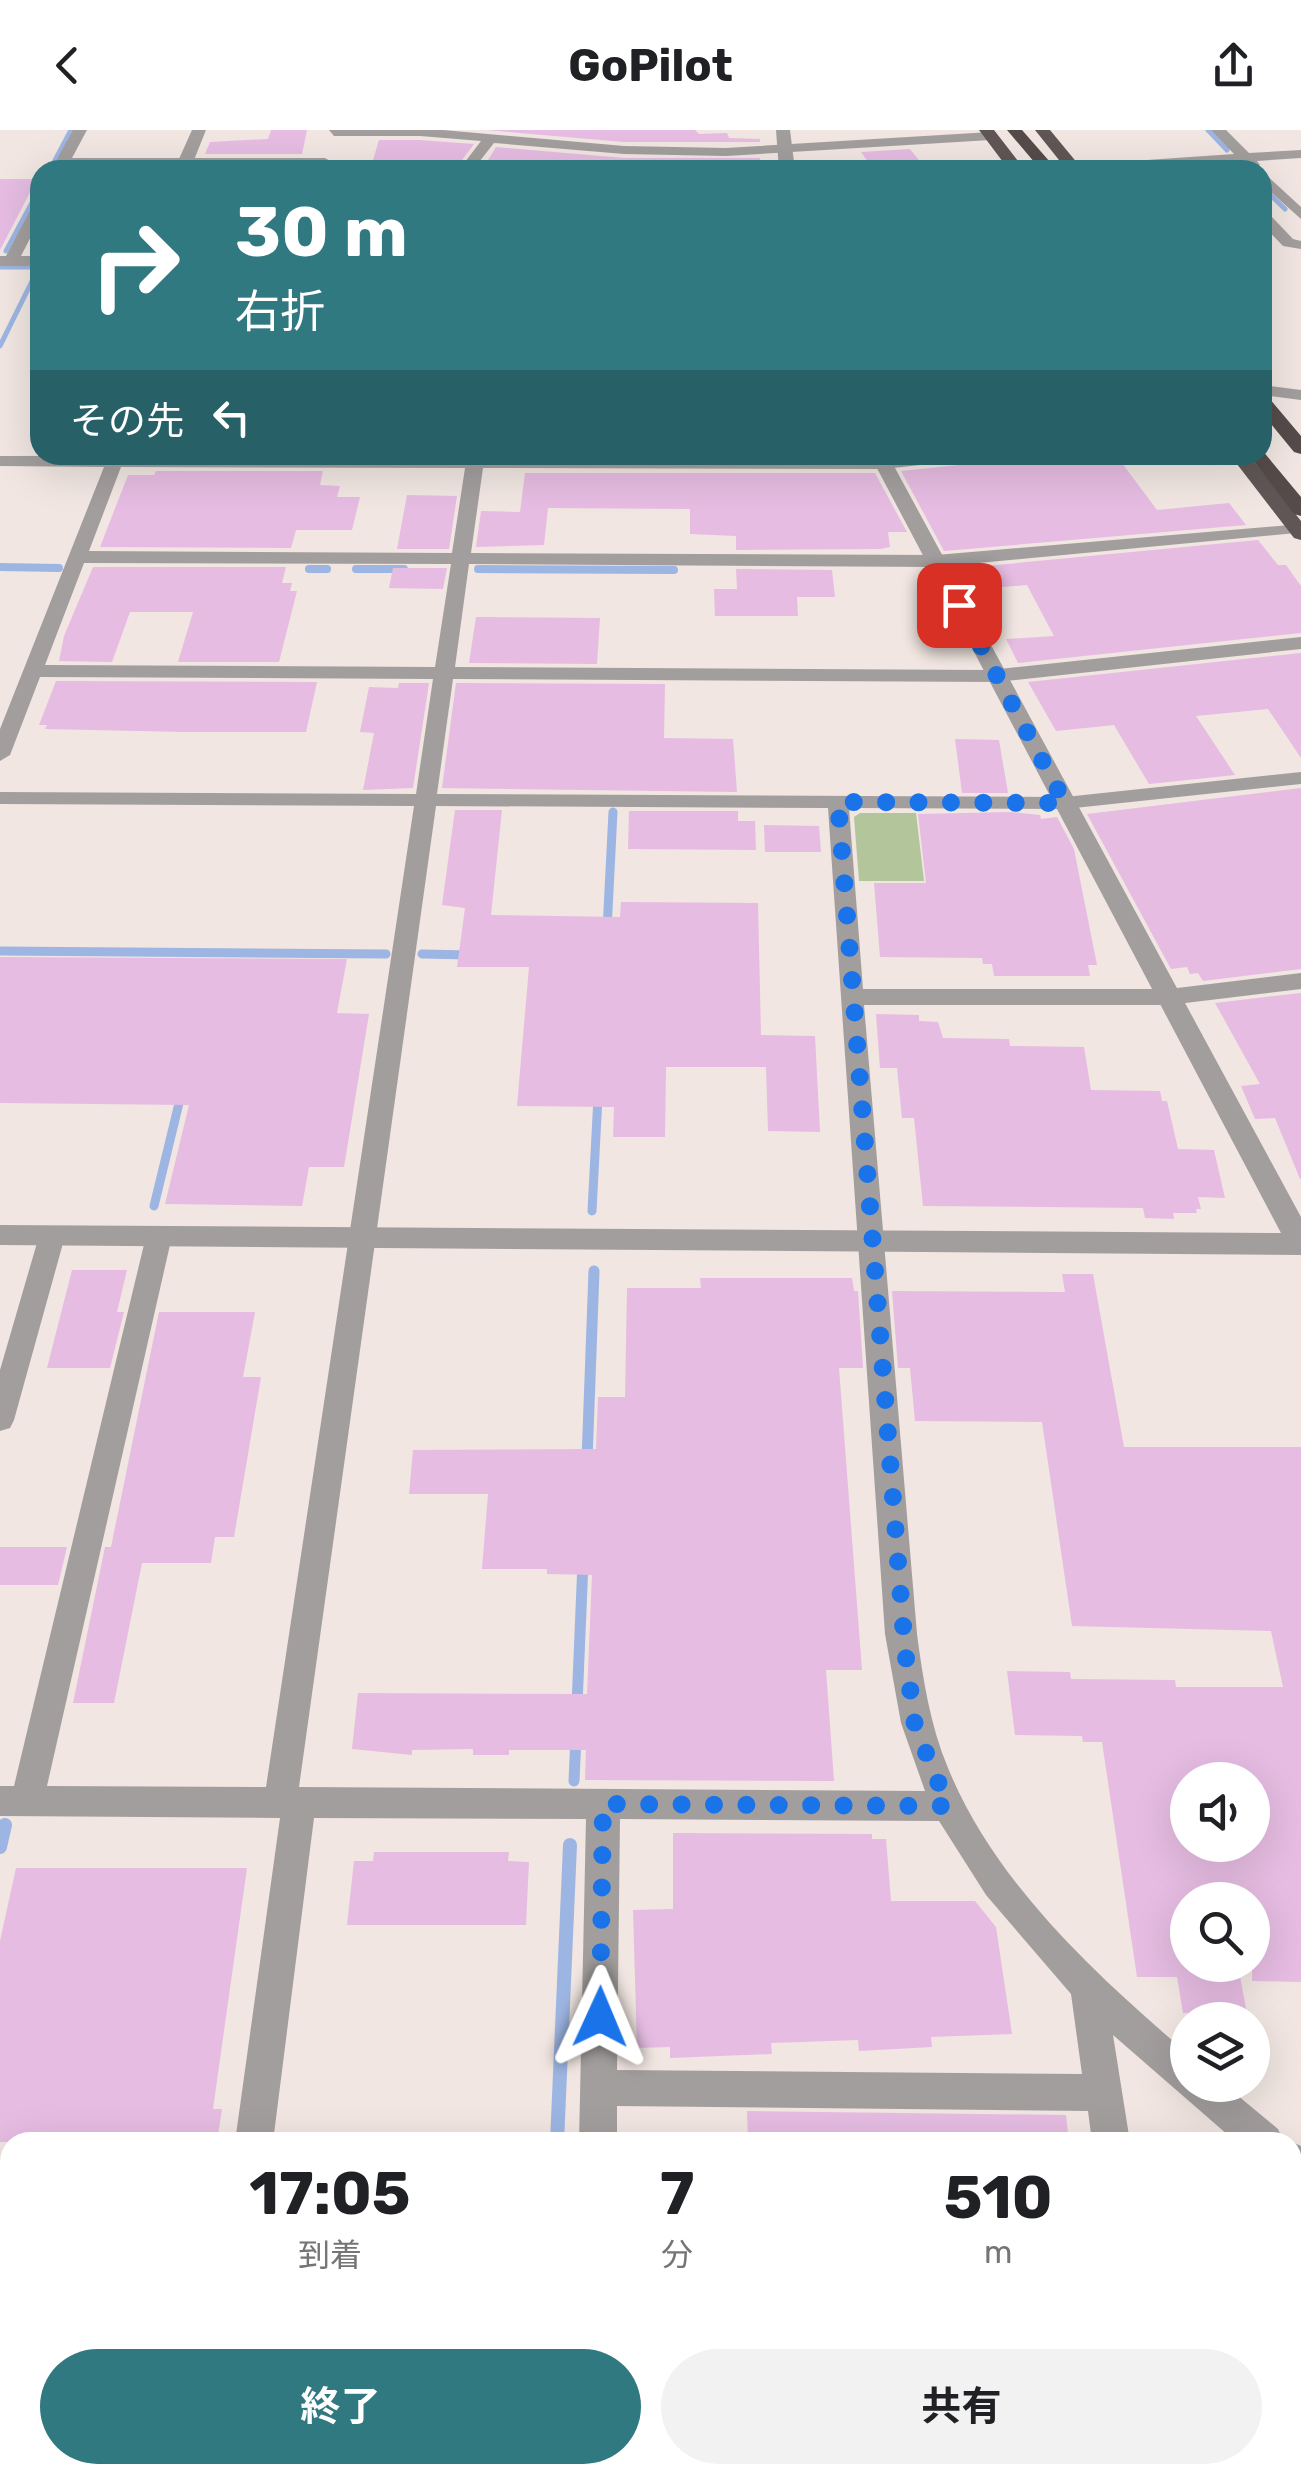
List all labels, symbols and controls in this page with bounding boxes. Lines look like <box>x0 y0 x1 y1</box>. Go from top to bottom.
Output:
icon: back <box>40 38 95 93</box>
icon: share <box>1206 38 1261 93</box>
text: GoPilot <box>568 39 733 92</box>
text: 30 m <box>235 191 408 274</box>
icon: right <box>70 200 200 330</box>
text: 右折 <box>235 285 325 338</box>
icon: left <box>204 390 259 445</box>
text: その先 <box>70 398 184 444</box>
pin <box>917 563 1002 648</box>
icon: arrive <box>932 578 987 633</box>
map controls <box>1170 1762 1270 2102</box>
button: sound <box>1170 1762 1270 1862</box>
button: search <box>1170 1882 1270 1982</box>
position arrow <box>548 1965 652 2069</box>
button: layers <box>1170 2002 1270 2102</box>
text: 17:05 <box>249 2158 411 2229</box>
text: 7 <box>660 2158 694 2229</box>
text: 510 <box>944 2162 1053 2233</box>
text: m <box>984 2233 1012 2271</box>
text: 到着 <box>298 2236 362 2274</box>
text: 分 <box>661 2236 693 2274</box>
button: 終了 <box>40 2349 641 2464</box>
button: 共有 <box>661 2349 1262 2464</box>

